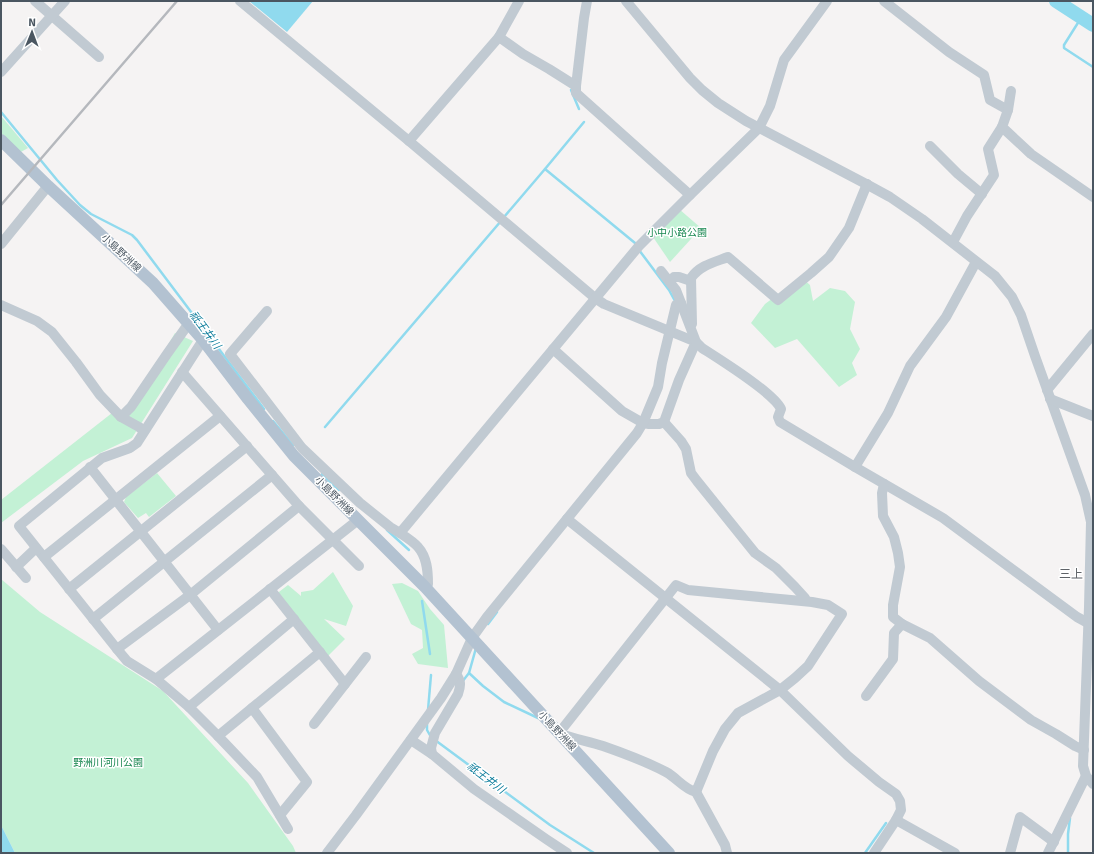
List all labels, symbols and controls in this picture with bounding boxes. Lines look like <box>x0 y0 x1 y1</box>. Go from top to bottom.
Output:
north arrow <box>12 12 52 52</box>
text: N <box>28 16 36 29</box>
park label: 小中小路公園 <box>647 227 707 239</box>
street label: 小島野洲線 <box>99 232 143 274</box>
water label: 祇王井川 <box>187 309 224 352</box>
street label: 小島野洲線 <box>312 474 356 518</box>
district label: 三上 <box>1059 567 1083 582</box>
street label: 小島野洲線 <box>536 709 578 753</box>
park label: 野洲川河川公園 <box>73 757 143 769</box>
water label: 祇王井川 <box>465 760 508 797</box>

